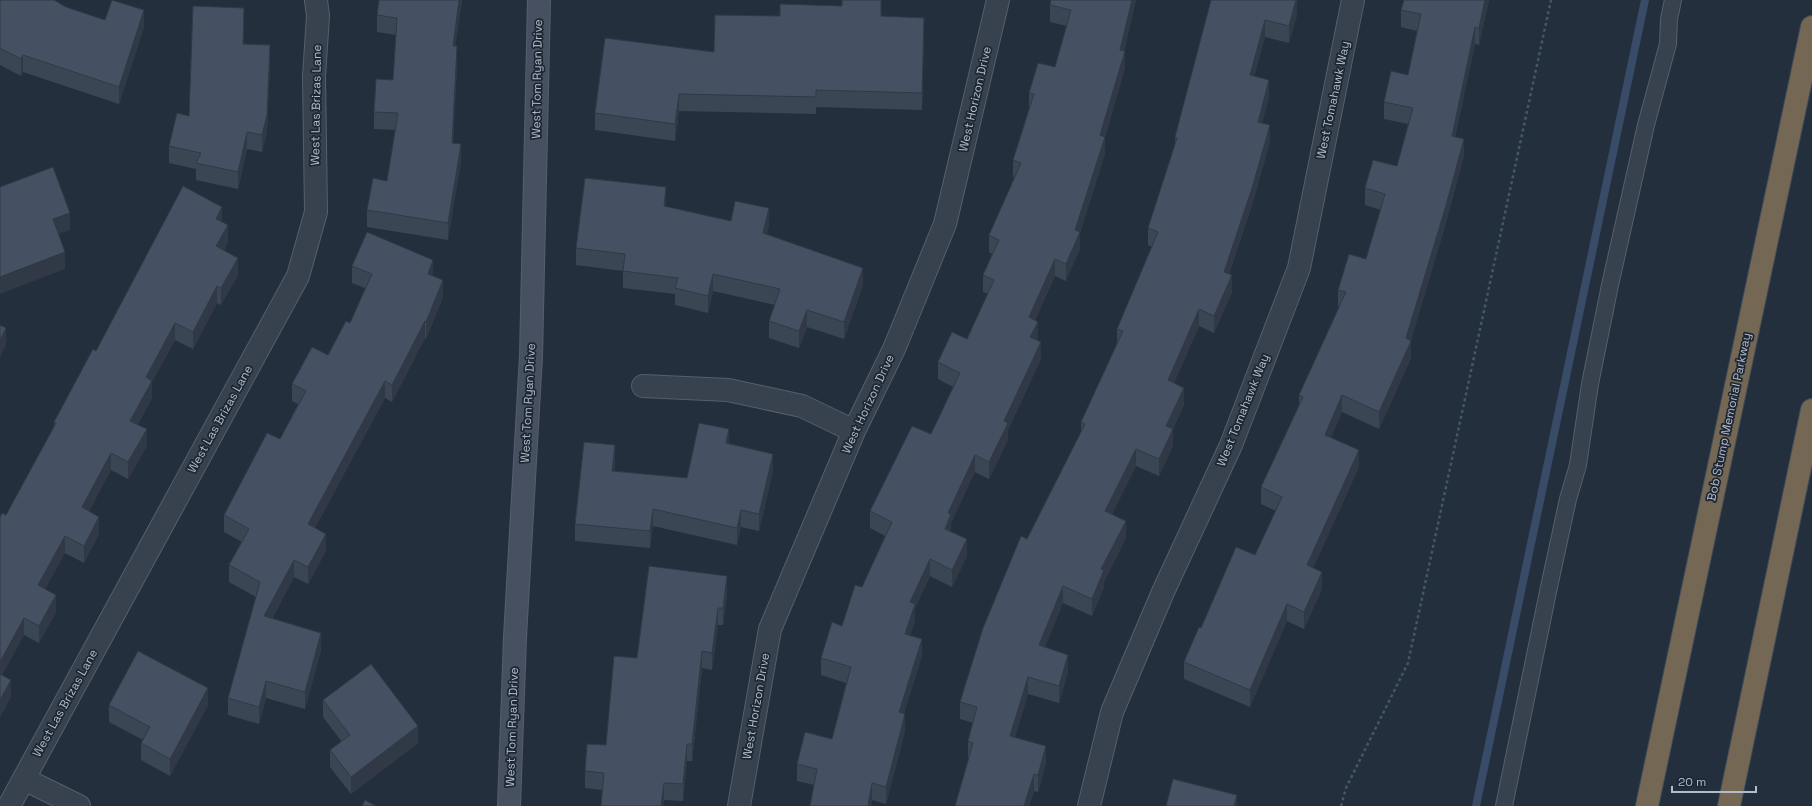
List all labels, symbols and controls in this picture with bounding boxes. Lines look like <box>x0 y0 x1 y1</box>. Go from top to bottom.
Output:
street label: West Tom Ryan Drive <box>528 19 546 139</box>
street label: West Tomahawk Way <box>1313 40 1353 160</box>
street label: West Las Brizas Lane <box>307 44 325 166</box>
street label: West Horizon Drive <box>955 45 995 153</box>
street label: Bob Stump Memorial Parkway <box>1703 331 1755 503</box>
street label: West Tom Ryan Drive <box>517 343 539 463</box>
street label: West Tomahawk Way <box>1213 351 1273 469</box>
street label: West Horizon Drive <box>838 352 898 456</box>
street label: West Las Brizas Lane <box>184 362 256 476</box>
street label: West Las Brizas Lane <box>29 646 101 760</box>
street label: West Horizon Drive <box>739 652 773 760</box>
street label: West Tom Ryan Drive <box>502 667 522 787</box>
scale bar <box>1672 768 1756 794</box>
text: 20 m <box>1678 774 1706 790</box>

